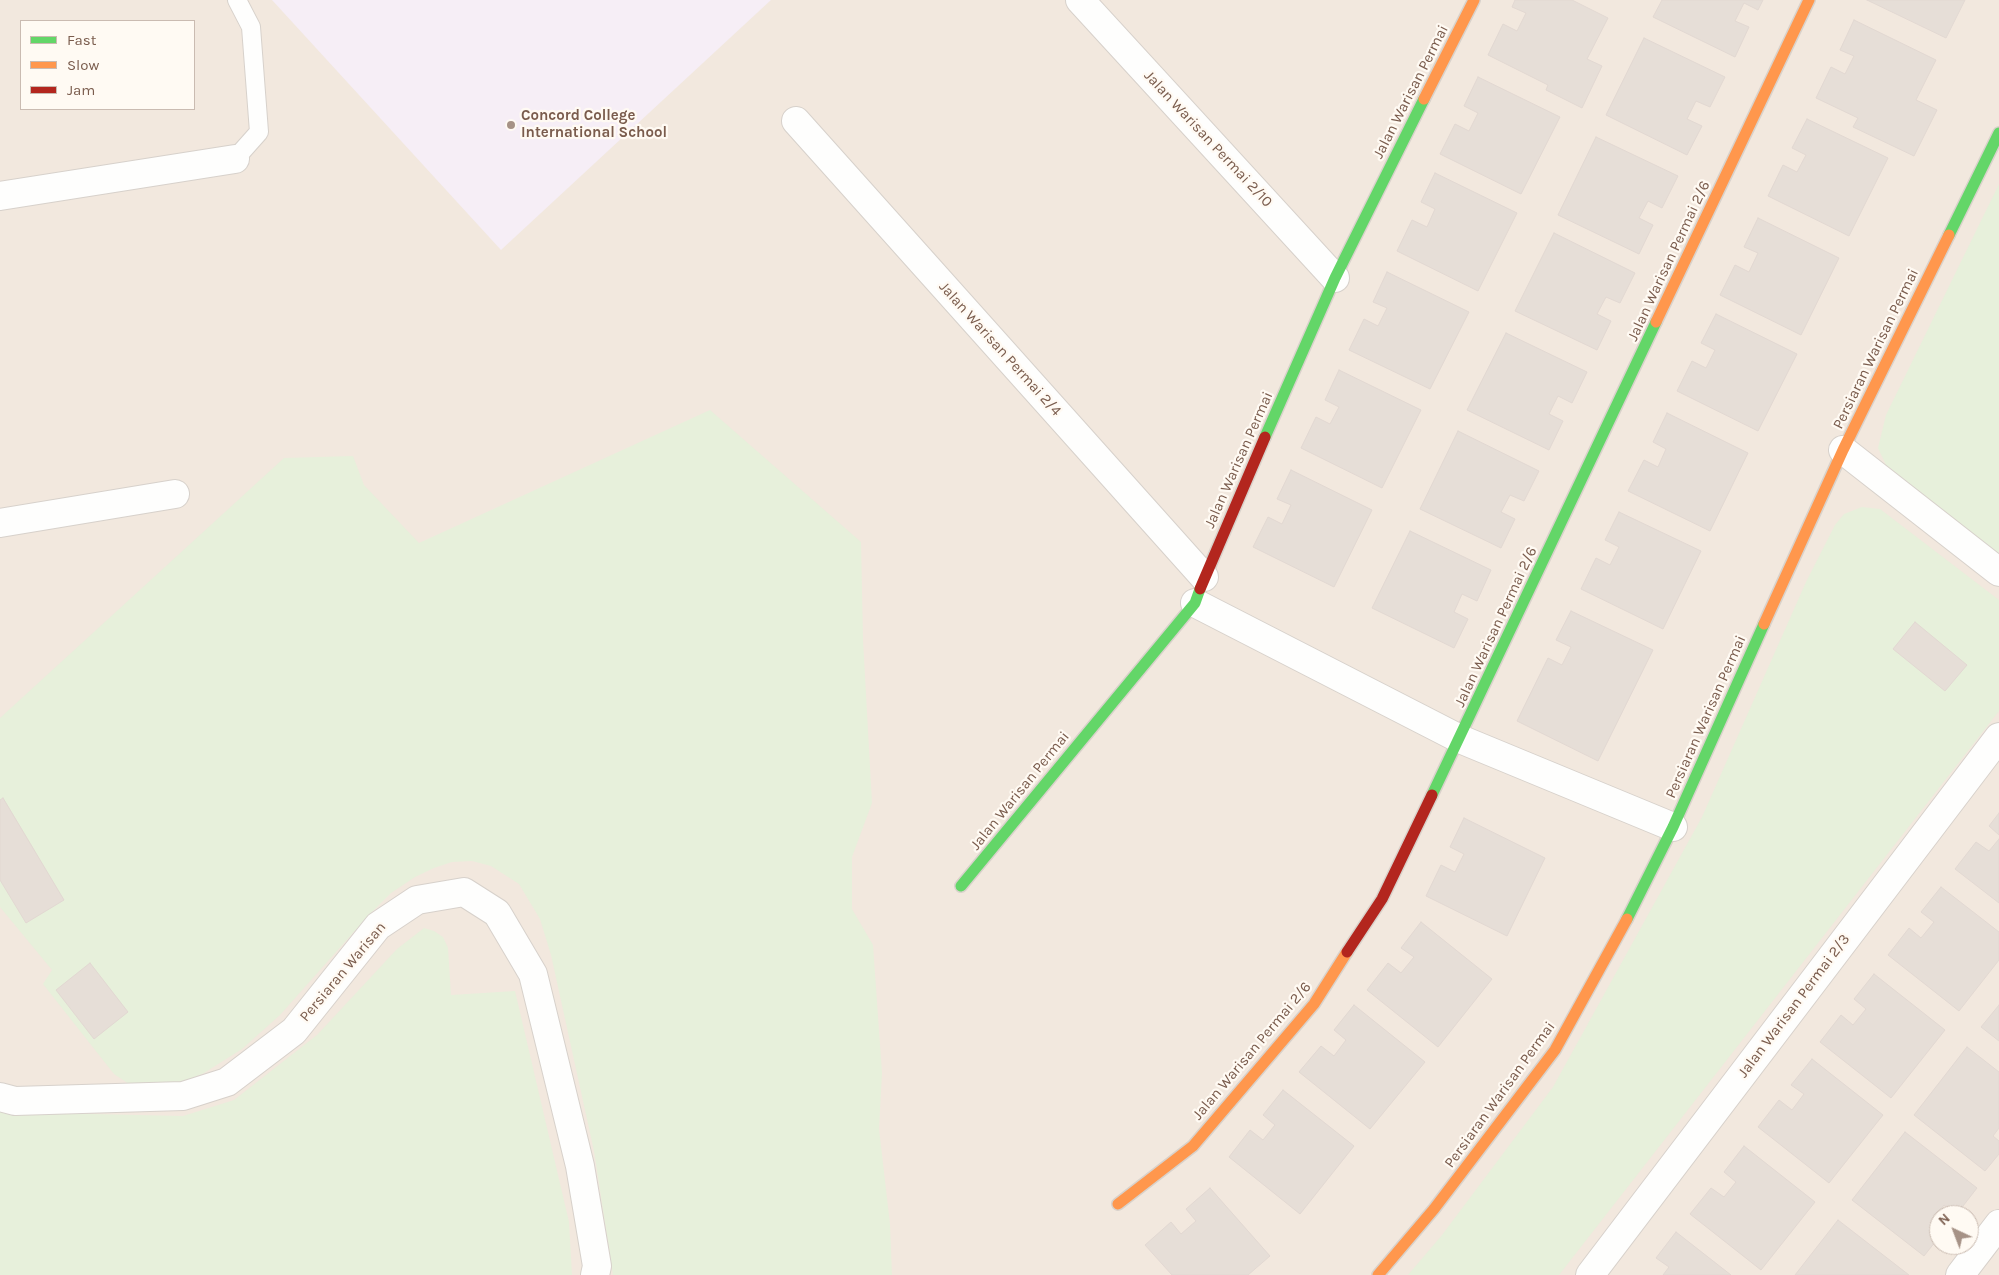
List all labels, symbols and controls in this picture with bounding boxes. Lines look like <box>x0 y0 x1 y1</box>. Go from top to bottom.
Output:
legend <box>20 20 195 110</box>
street label: Jalan Warisan Permai <box>1370 22 1452 162</box>
text: Fast <box>67 31 96 49</box>
text: Slow <box>67 56 99 74</box>
street label: Jalan Warisan Permai 2/10 <box>1140 67 1276 211</box>
text: Jam <box>67 81 95 99</box>
place label: Concord College International School <box>521 107 667 142</box>
marker: Concord College International School <box>505 119 517 131</box>
street label: Jalan Warisan Permai 2/6 <box>1624 178 1714 344</box>
street label: Persiaran Warisan Permai <box>1829 266 1923 432</box>
street label: Jalan Warisan Permai 2/4 <box>935 278 1065 420</box>
street label: Jalan Warisan Permai <box>1201 389 1277 531</box>
street label: Jalan Warisan Permai 2/6 <box>1451 544 1541 710</box>
street label: Persiaran Warisan Permai <box>1662 633 1750 801</box>
street label: Jalan Warisan Permai <box>967 728 1073 854</box>
street label: Persiaran Warisan <box>296 918 390 1026</box>
street label: Jalan Warisan Permai 2/3 <box>1734 931 1854 1081</box>
street label: Jalan Warisan Permai 2/6 <box>1189 978 1315 1124</box>
street label: Persiaran Warisan Permai <box>1441 1018 1559 1172</box>
north arrow <box>1929 1205 1979 1255</box>
text: N <box>1935 1210 1954 1229</box>

